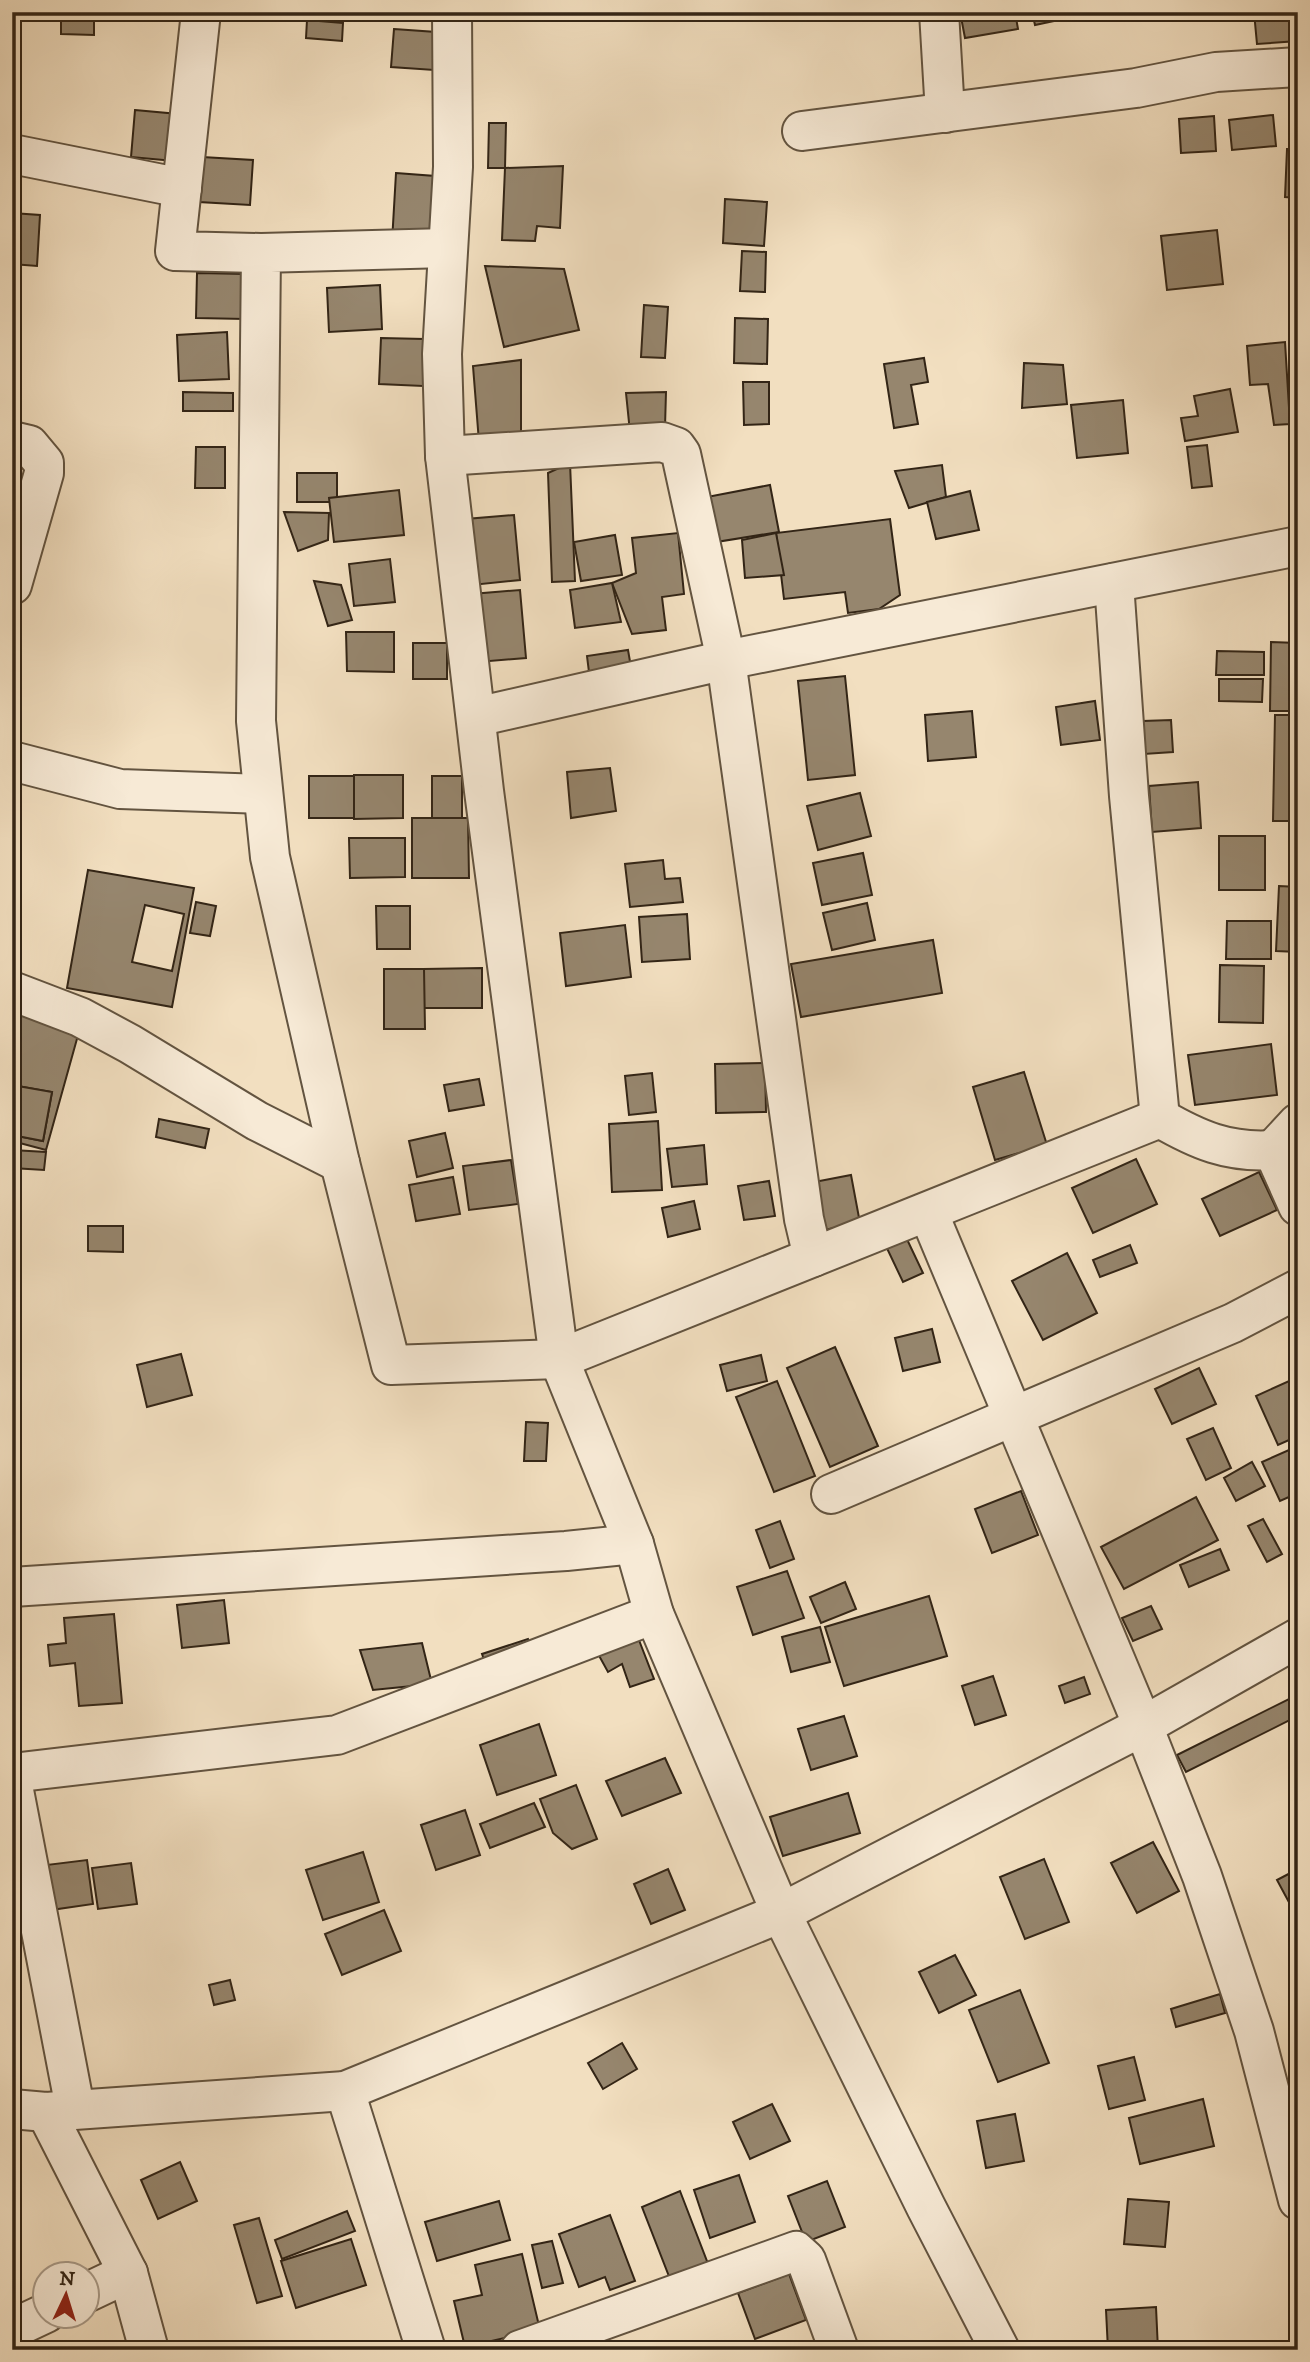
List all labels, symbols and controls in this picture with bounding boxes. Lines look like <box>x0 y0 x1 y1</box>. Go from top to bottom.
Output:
north arrow <box>32 2260 102 2330</box>
text: N <box>58 2268 76 2292</box>

